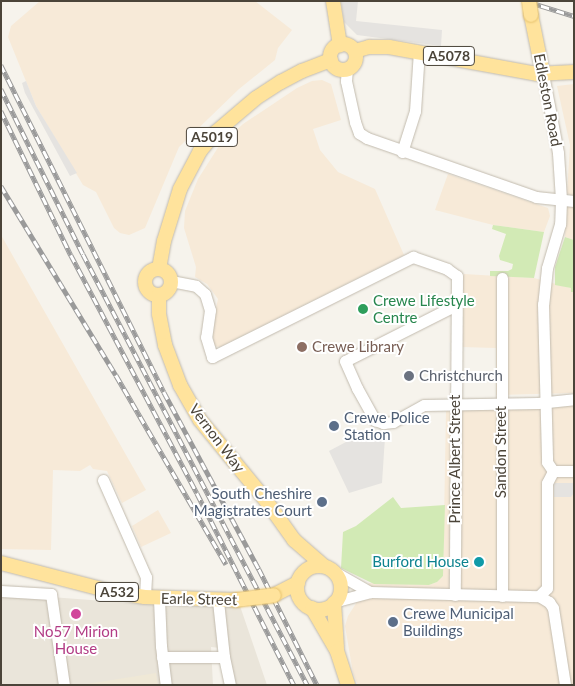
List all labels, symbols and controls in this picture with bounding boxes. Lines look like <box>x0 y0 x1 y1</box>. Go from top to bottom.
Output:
road number: A5078 <box>423 44 475 68</box>
street label: Edleston Road <box>530 52 566 148</box>
road number: A5019 <box>186 125 238 148</box>
place label: Crewe Lifestyle Centre <box>373 291 475 326</box>
marker: Crewe Lifestyle Centre <box>357 303 369 315</box>
place label: Crewe Library <box>312 338 404 356</box>
marker: Crewe Library <box>296 341 308 353</box>
place label: Christchurch <box>419 367 503 385</box>
marker: Christchurch <box>403 370 415 382</box>
street label: Prince Albert Street <box>446 394 464 524</box>
street label: Vernon Way <box>185 400 249 476</box>
street label: Sandon Street <box>492 406 510 498</box>
place label: Crewe Police Station <box>344 408 430 443</box>
marker: Crewe Police Station <box>328 420 340 432</box>
place label: South Cheshire Magistrates Court <box>194 484 312 519</box>
marker: South Cheshire Magistrates Court <box>316 496 328 508</box>
place label: Burford House <box>372 553 469 571</box>
marker: Burford House <box>473 556 485 568</box>
road number: A532 <box>94 580 140 604</box>
street label: Earle Street <box>161 589 237 609</box>
place label: Crewe Municipal Buildings <box>403 604 514 639</box>
marker: No57 Mirion House <box>70 608 82 620</box>
marker: Crewe Municipal Buildings <box>387 616 399 628</box>
place label: No57 Mirion House <box>34 622 118 657</box>

